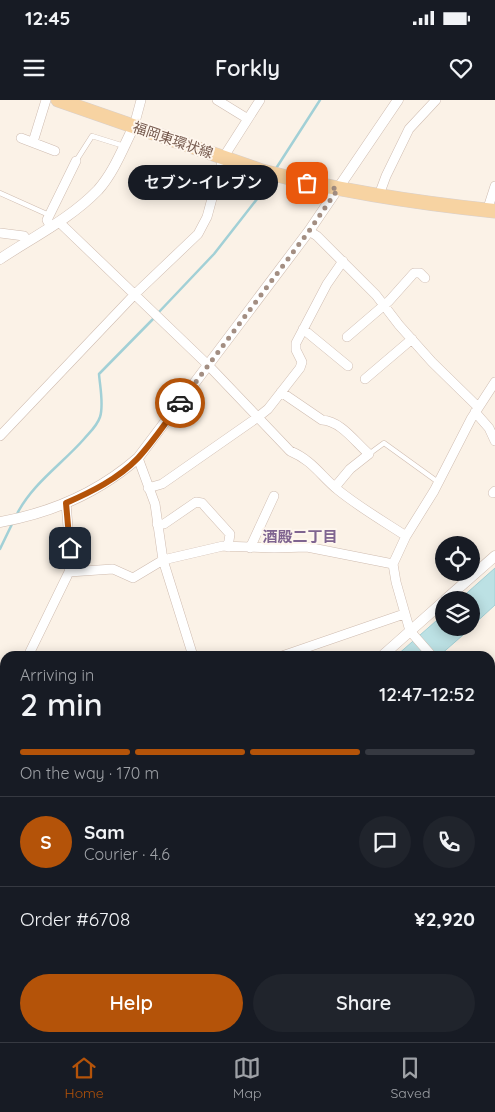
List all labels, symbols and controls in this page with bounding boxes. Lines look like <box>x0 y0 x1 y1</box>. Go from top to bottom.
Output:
text: 12:45 <box>25 6 71 30</box>
icon: menu <box>20 54 48 82</box>
text: Forkly <box>215 54 280 82</box>
icon: heart <box>447 54 475 82</box>
street label: 福岡東環状線 <box>130 118 216 162</box>
pin <box>286 162 328 204</box>
callout: セブン-イレブン <box>127 166 277 200</box>
icon: bag <box>293 169 321 197</box>
text: セブン-イレブン <box>144 172 262 192</box>
courier <box>155 378 205 428</box>
icon: car <box>166 389 194 417</box>
pin <box>49 527 91 569</box>
district label: 酒殿二丁目 <box>262 527 338 546</box>
icon: home <box>56 534 84 562</box>
map controls <box>435 536 480 636</box>
button: locate <box>435 536 480 581</box>
button: layers <box>435 591 480 636</box>
text: Arriving in <box>20 665 94 685</box>
text: 12:47–12:52 <box>379 682 475 706</box>
text: 2 min <box>20 684 103 724</box>
text: On the way · 170 m <box>20 763 159 783</box>
button: chat <box>359 816 411 868</box>
button: phone <box>423 816 475 868</box>
text: Sam <box>84 820 125 844</box>
text: S <box>40 830 52 854</box>
text: Courier · 4.6 <box>84 844 170 864</box>
text: Order #6708 <box>20 907 130 931</box>
text: ¥2,920 <box>414 907 475 931</box>
button: Help <box>20 974 243 1032</box>
button: Share <box>253 974 475 1032</box>
tab: Home <box>65 1054 104 1102</box>
tab: Map <box>233 1054 261 1102</box>
tab: Saved <box>391 1054 430 1102</box>

